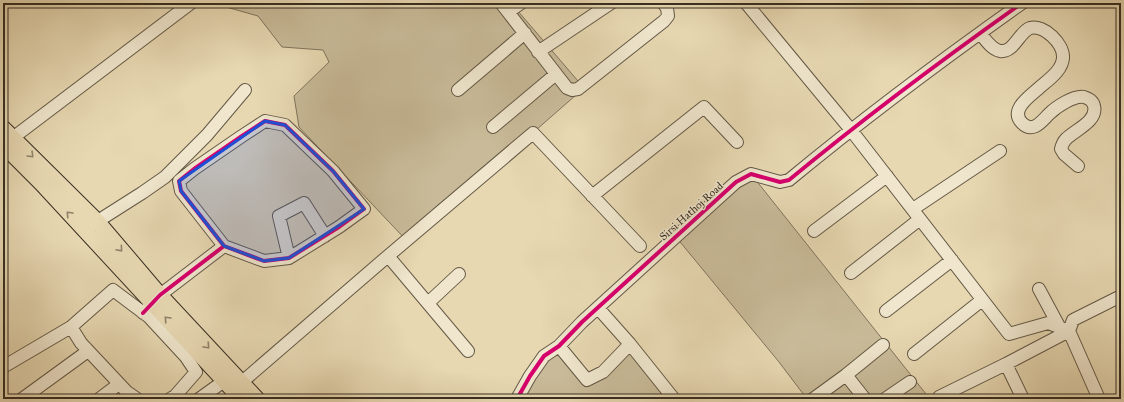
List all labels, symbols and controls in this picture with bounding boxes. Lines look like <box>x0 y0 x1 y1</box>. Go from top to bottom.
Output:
one-way arrow <box>26 150 34 158</box>
street label: Sirsi Hathoj Road <box>657 179 726 243</box>
one-way arrow <box>66 211 73 218</box>
one-way arrow <box>116 244 123 252</box>
one-way arrow <box>164 316 171 324</box>
one-way arrow <box>203 341 210 349</box>

